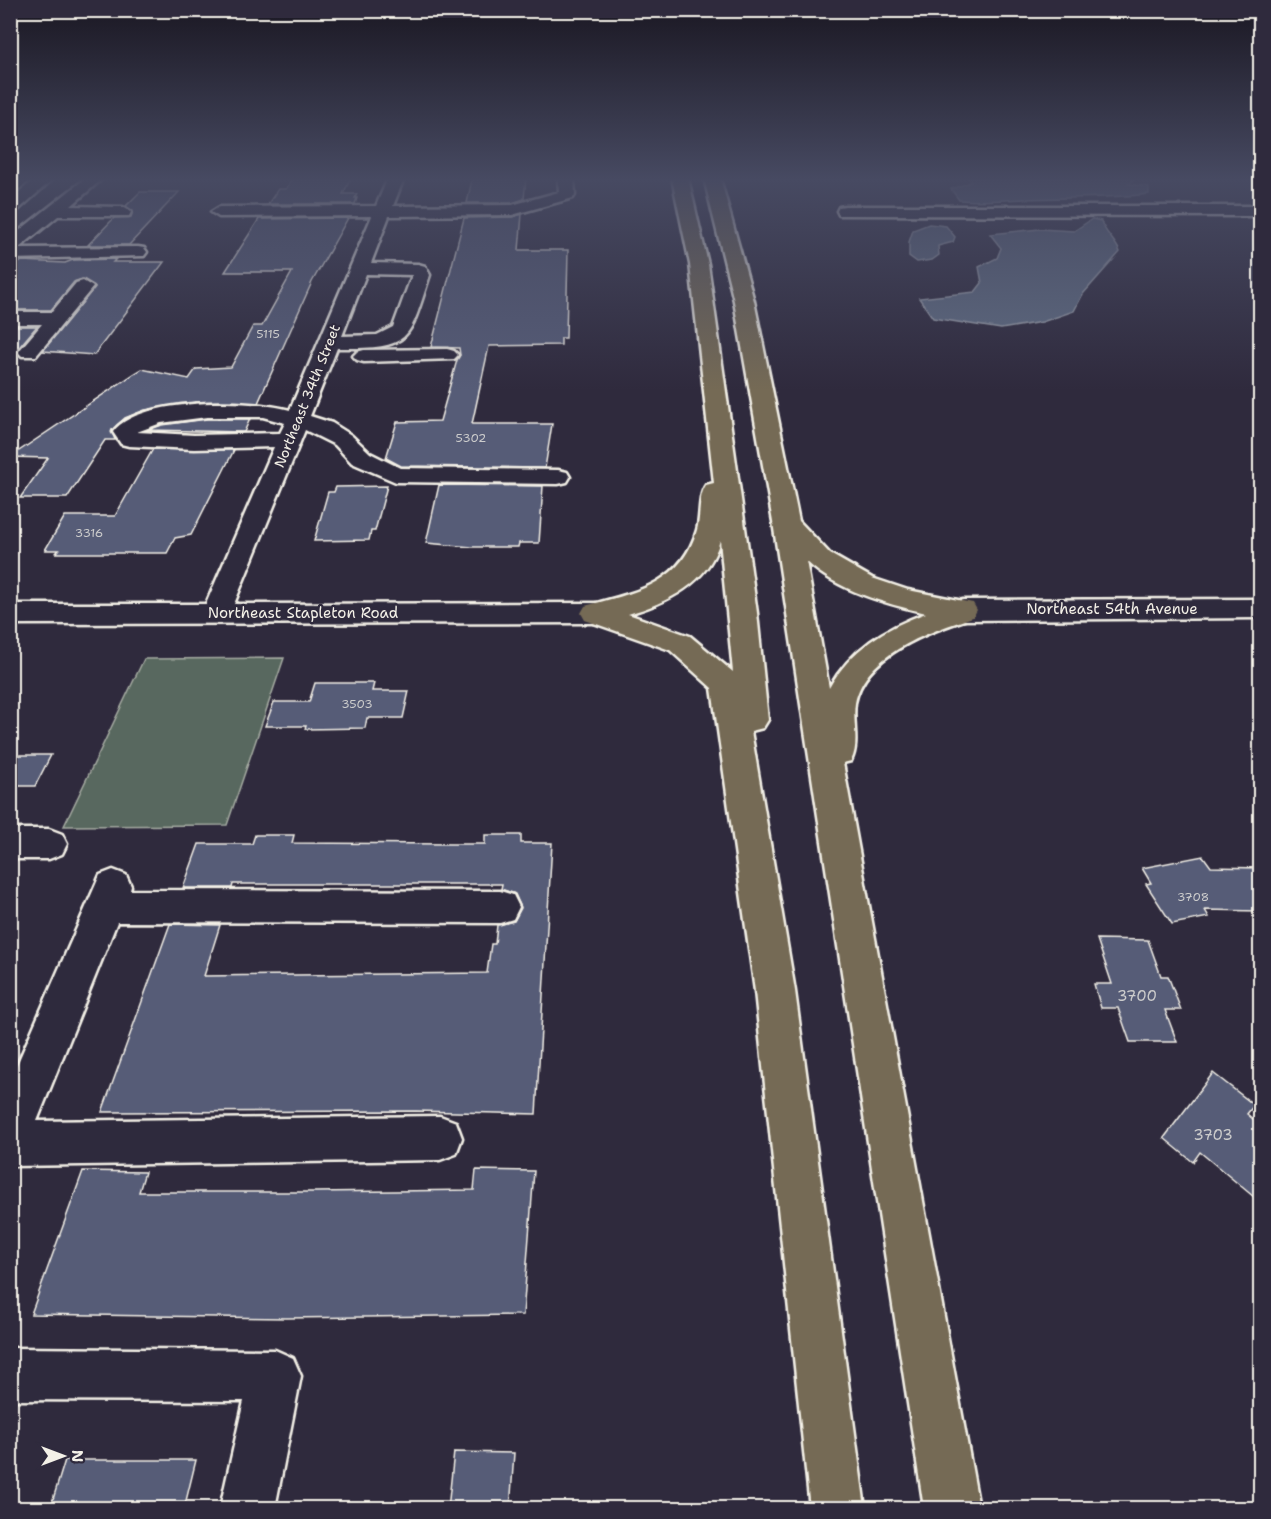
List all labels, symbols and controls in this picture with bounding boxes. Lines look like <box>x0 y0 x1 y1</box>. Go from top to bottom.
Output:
street label: Northeast 34th Street <box>270 322 344 470</box>
house number: 5115 <box>256 326 280 342</box>
house number: 5302 <box>455 430 487 446</box>
house number: 3316 <box>75 525 103 541</box>
street label: Northeast 54th Avenue <box>1026 599 1198 619</box>
street label: Northeast Stapleton Road <box>208 603 399 623</box>
house number: 3503 <box>341 696 373 712</box>
house number: 3708 <box>1177 889 1209 905</box>
house number: 3700 <box>1117 986 1157 1006</box>
house number: 3703 <box>1193 1125 1233 1145</box>
north arrow <box>33 1426 93 1486</box>
text: N <box>67 1450 88 1462</box>

